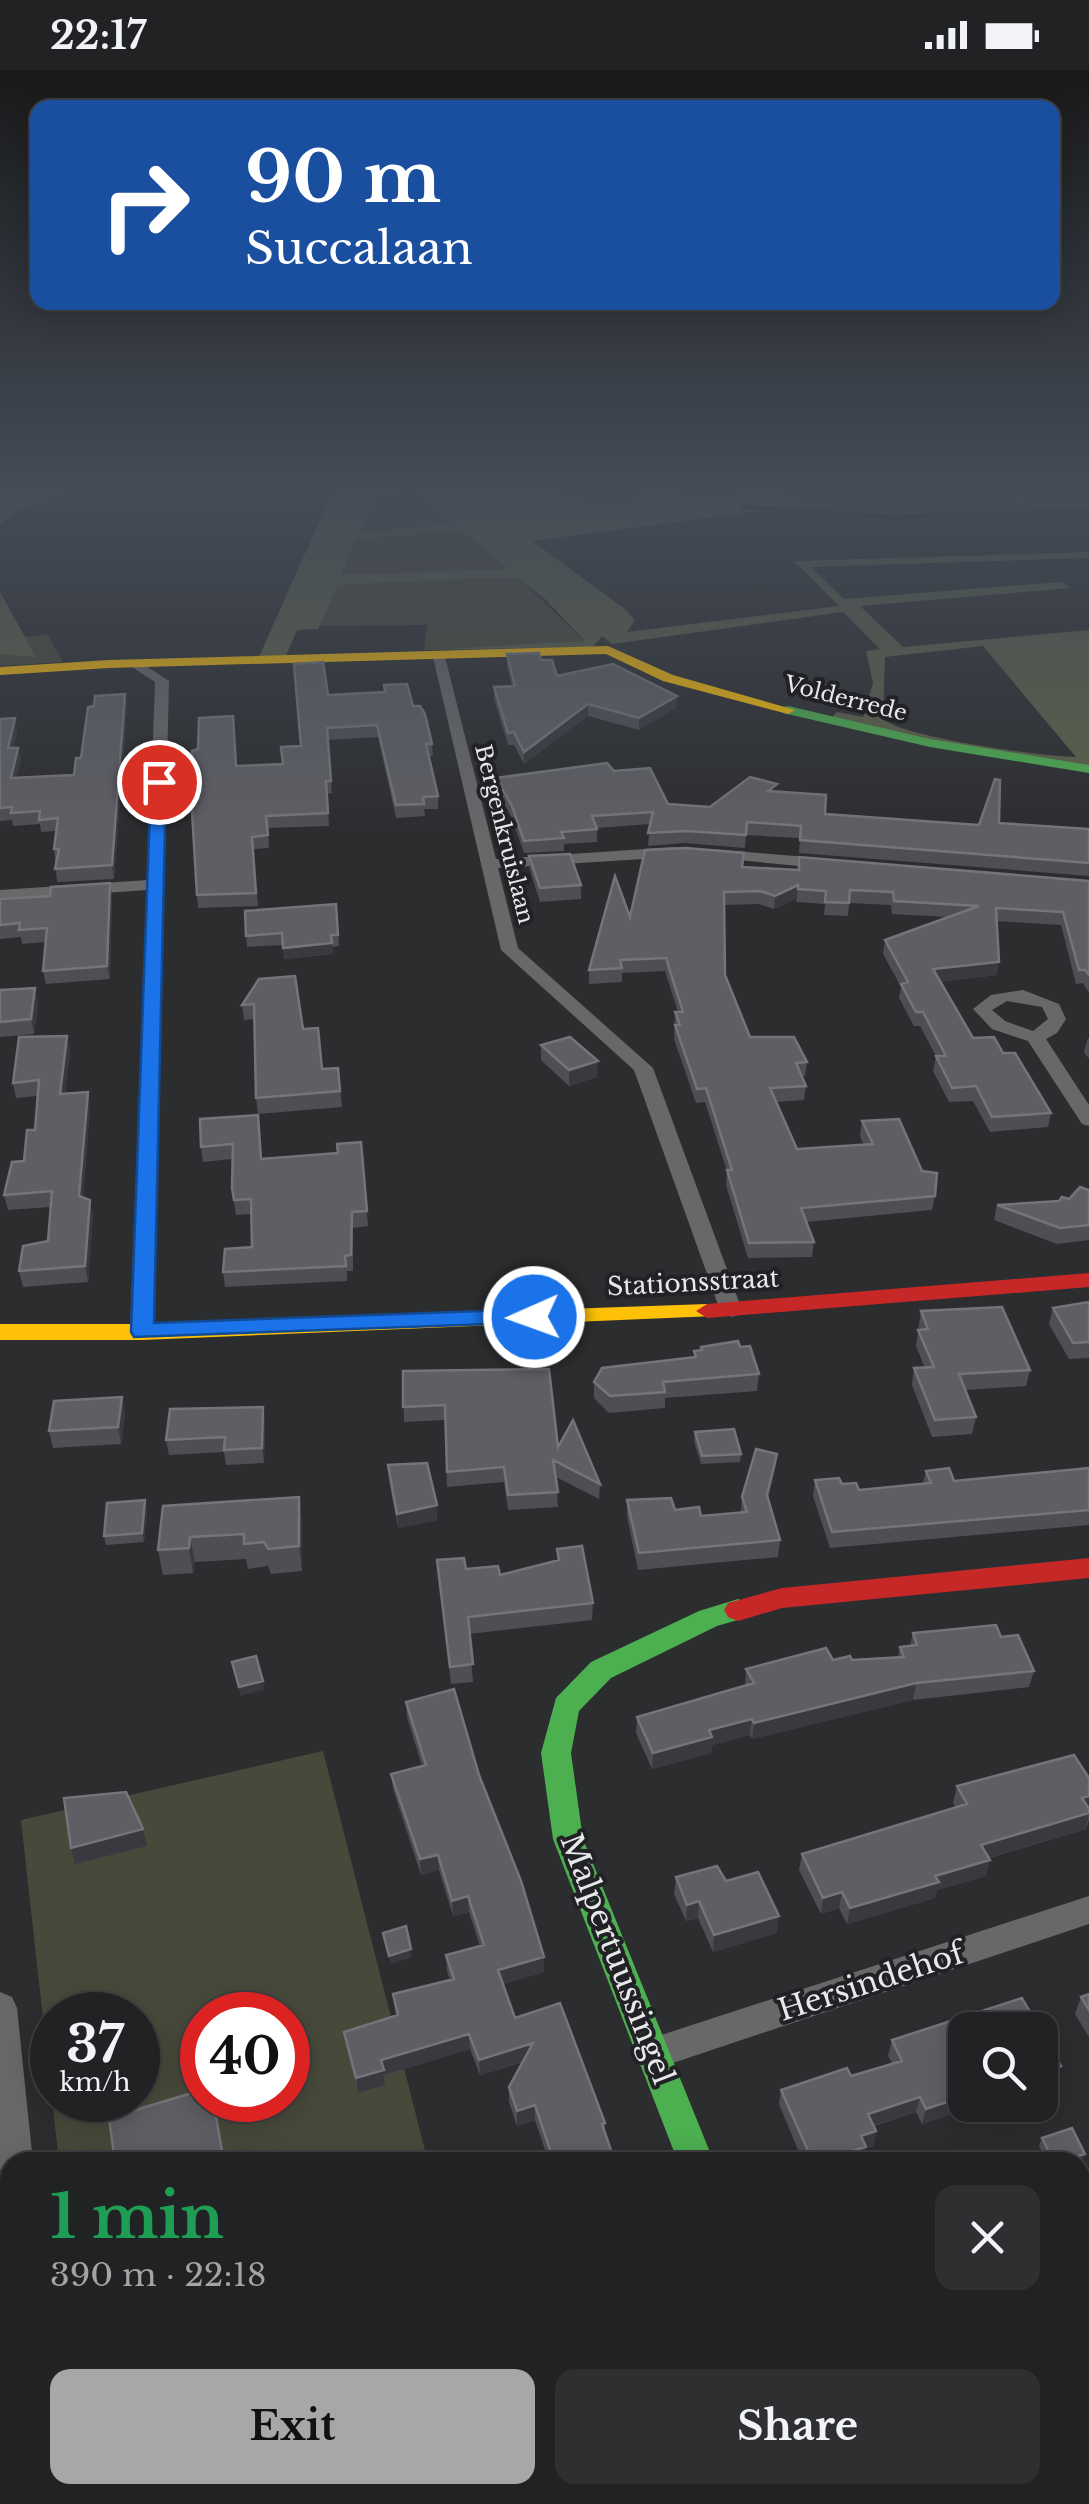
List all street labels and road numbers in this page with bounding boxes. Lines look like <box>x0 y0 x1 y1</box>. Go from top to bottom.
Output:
street label: Volderrede <box>781 670 910 727</box>
street label: Bergenkruislaan <box>469 742 540 927</box>
street label: Stationsstraat <box>606 1262 780 1302</box>
street label: Malpertuussingel <box>553 1828 682 2089</box>
street label: Hersindehof <box>773 1933 972 2029</box>

